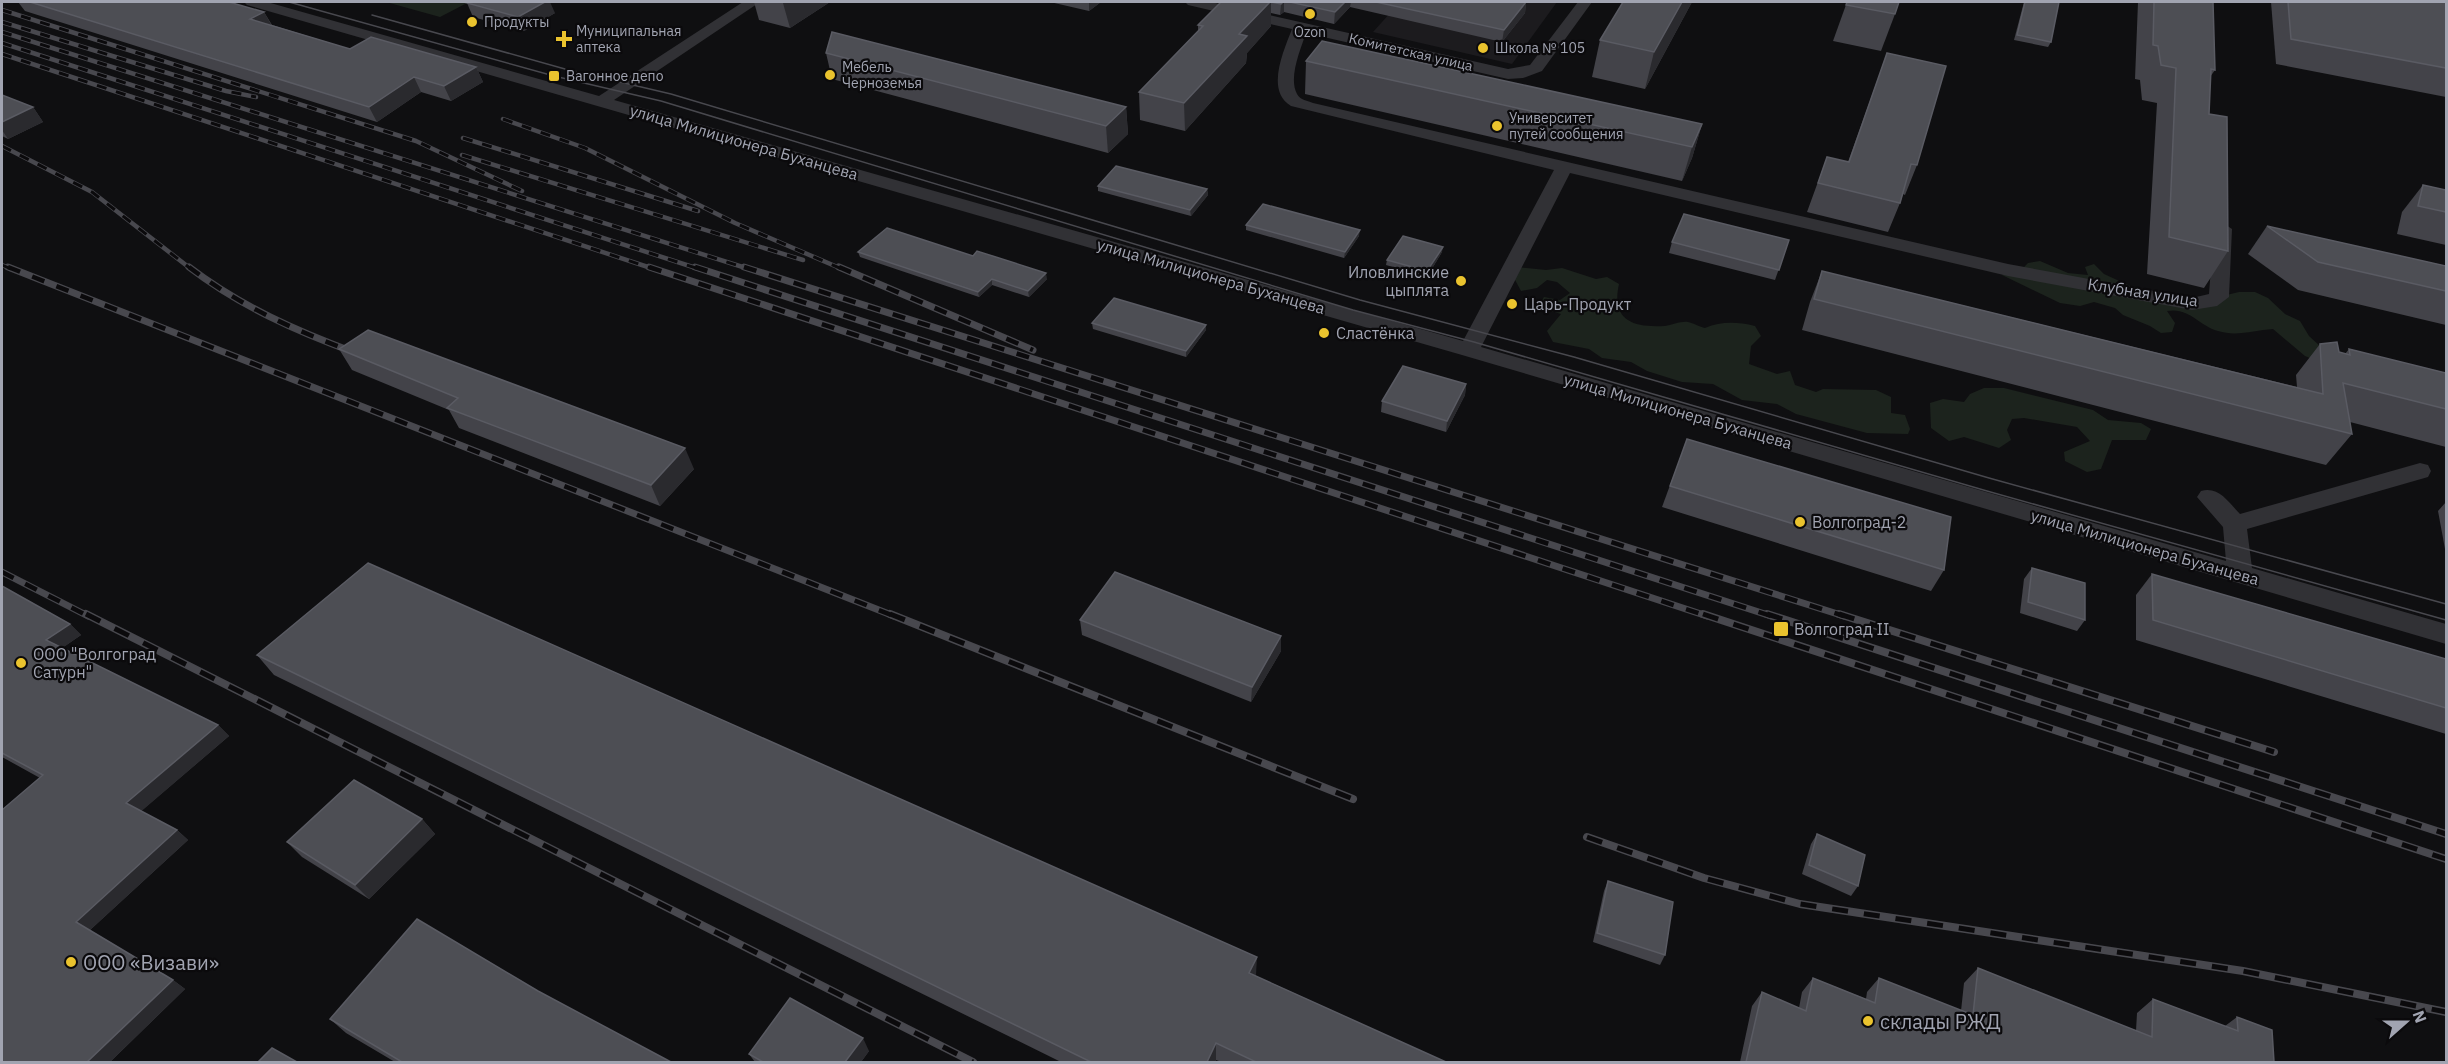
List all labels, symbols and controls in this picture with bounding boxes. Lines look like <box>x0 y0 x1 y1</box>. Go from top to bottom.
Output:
marker: Ozon <box>1303 7 1317 21</box>
place label: Продукты <box>484 13 549 31</box>
marker: Продукты <box>465 15 479 29</box>
place label: Муниципальная аптека <box>576 22 681 56</box>
place label: Ozon <box>1294 23 1326 41</box>
street label: Комитетская улица <box>1347 29 1475 75</box>
marker: Муниципальная аптека <box>557 32 571 46</box>
place label: Школа № 105 <box>1495 39 1585 57</box>
marker: Школа № 105 <box>1476 41 1490 55</box>
place label: Мебель Черноземья <box>842 58 922 92</box>
place label: Вагонное депо <box>566 67 664 85</box>
marker: Мебель Черноземья <box>823 68 837 82</box>
marker: Вагонное депо <box>547 69 561 83</box>
street label: улица Милиционера Буханцева <box>628 100 861 184</box>
place label: Университет путей сообщения <box>1509 109 1624 143</box>
marker: Университет путей сообщения <box>1490 119 1504 133</box>
street label: улица Милиционера Буханцева <box>1095 234 1328 318</box>
place label: Иловлинские цыплята <box>1348 262 1449 300</box>
street label: Клубная улица <box>2086 273 2200 311</box>
marker: Иловлинские цыплята <box>1454 274 1468 288</box>
place label: Царь-Продукт <box>1524 294 1632 314</box>
marker: Царь-Продукт <box>1505 297 1519 311</box>
place label: Сластёнка <box>1336 323 1415 343</box>
marker: Сластёнка <box>1317 326 1331 340</box>
street label: улица Милиционера Буханцева <box>1562 369 1795 453</box>
street label: улица Милиционера Буханцева <box>2029 505 2262 589</box>
place label: Волгоград-2 <box>1812 512 1906 532</box>
marker: Волгоград-2 <box>1793 515 1807 529</box>
place label: Волгоград II <box>1794 619 1889 639</box>
marker: Волгоград II <box>1772 620 1790 638</box>
place label: ООО "Волгоград Сатурн" <box>33 644 157 682</box>
marker: ООО "Волгоград Сатурн" <box>14 656 28 670</box>
place label: ООО «Визави» <box>83 949 219 976</box>
marker: ООО «Визави» <box>64 955 78 969</box>
north arrow <box>2376 992 2436 1052</box>
place label: склады РЖД <box>1880 1008 2001 1035</box>
text: N <box>2409 1008 2431 1026</box>
marker: склады РЖД <box>1861 1014 1875 1028</box>

